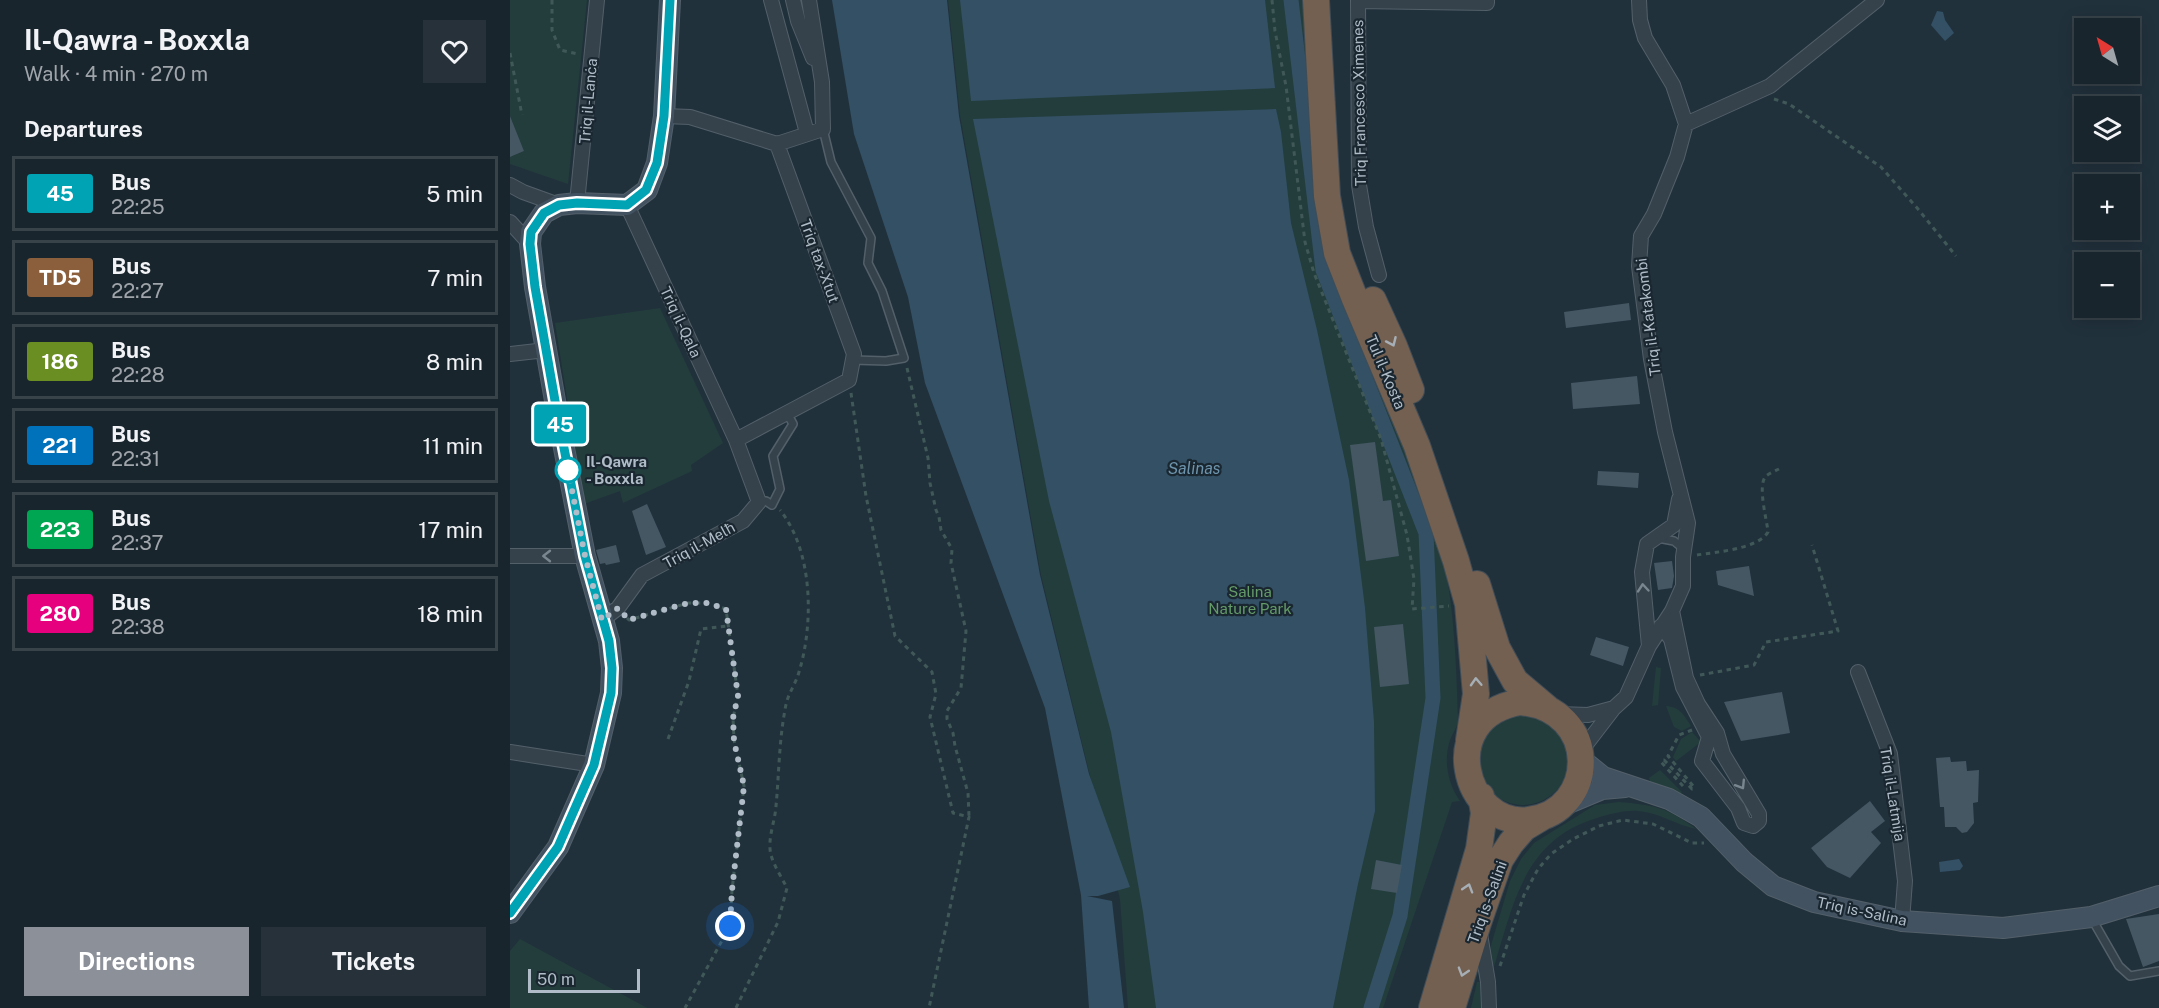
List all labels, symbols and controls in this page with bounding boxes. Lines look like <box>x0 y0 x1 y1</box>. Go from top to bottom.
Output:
north arrow <box>2074 18 2140 84</box>
map controls <box>2074 18 2140 318</box>
button: heart <box>423 20 486 83</box>
street label: Triq Francesco Ximenes <box>1349 20 1369 186</box>
text: Il-Qawra - Boxxla <box>24 23 250 56</box>
street label: Triq il-Lanċa <box>576 57 600 145</box>
text: Walk · 4 min · 270 m <box>24 62 208 86</box>
button: layers <box>2074 96 2140 162</box>
text: Departures <box>24 116 143 142</box>
text: Bus <box>111 169 151 195</box>
button: + <box>2074 174 2140 240</box>
text: 45 <box>46 181 74 206</box>
text: 5 min <box>426 181 483 207</box>
text: 22:25 <box>111 195 164 219</box>
street label: Triq tax-Xtut <box>797 217 843 305</box>
button: − <box>2074 252 2140 318</box>
text: Bus <box>111 253 151 279</box>
street label: Triq il-Katakombi <box>1632 257 1664 377</box>
text: TD5 <box>39 265 81 290</box>
text: 7 min <box>427 265 483 291</box>
text: 22:27 <box>111 279 164 303</box>
street label: Triq il-Qala <box>657 284 705 360</box>
street label: Tul il-Kosta <box>1363 333 1409 411</box>
one-way arrow <box>1385 335 1397 346</box>
text: Bus <box>111 337 151 363</box>
text: 186 <box>42 349 78 374</box>
text: 8 min <box>426 349 483 375</box>
text: 22:28 <box>111 363 165 387</box>
line badge: 45 <box>533 404 587 444</box>
text: 45 <box>546 412 574 437</box>
text: Bus <box>111 421 151 447</box>
text: 221 <box>42 433 78 458</box>
text: 11 min <box>422 433 483 459</box>
text: 22:31 <box>111 447 160 471</box>
place label: Il-Qawra - Boxxla <box>586 453 647 487</box>
marker: Il-Qawra - Boxxla <box>555 457 581 483</box>
water label: Salinas <box>1168 459 1221 478</box>
text: Bus <box>111 505 151 531</box>
text: 223 <box>40 517 80 542</box>
text: 17 min <box>418 517 483 543</box>
street label: Triq il-Melħ <box>660 518 738 572</box>
text: 22:37 <box>111 531 164 555</box>
one-way arrow <box>543 550 552 562</box>
park label: Salina Nature Park <box>1208 583 1292 617</box>
one-way arrow <box>1637 584 1650 593</box>
text: Bus <box>111 589 151 615</box>
text: 280 <box>40 601 80 626</box>
text: 18 min <box>417 601 483 627</box>
text: 22:38 <box>111 615 165 639</box>
one-way arrow <box>1469 678 1482 687</box>
street label: Triq il-Latmija <box>1877 746 1909 842</box>
one-way arrow <box>1734 779 1746 789</box>
street label: Triq is-Salini <box>1464 858 1510 946</box>
one-way arrow <box>1461 883 1473 894</box>
street label: Triq is-Salina <box>1816 893 1908 929</box>
your location <box>715 911 745 941</box>
button: Directions <box>24 927 249 996</box>
button: Tickets <box>261 927 486 996</box>
scale bar <box>528 966 640 994</box>
one-way arrow <box>1458 966 1470 977</box>
text: 50 m <box>537 970 575 989</box>

